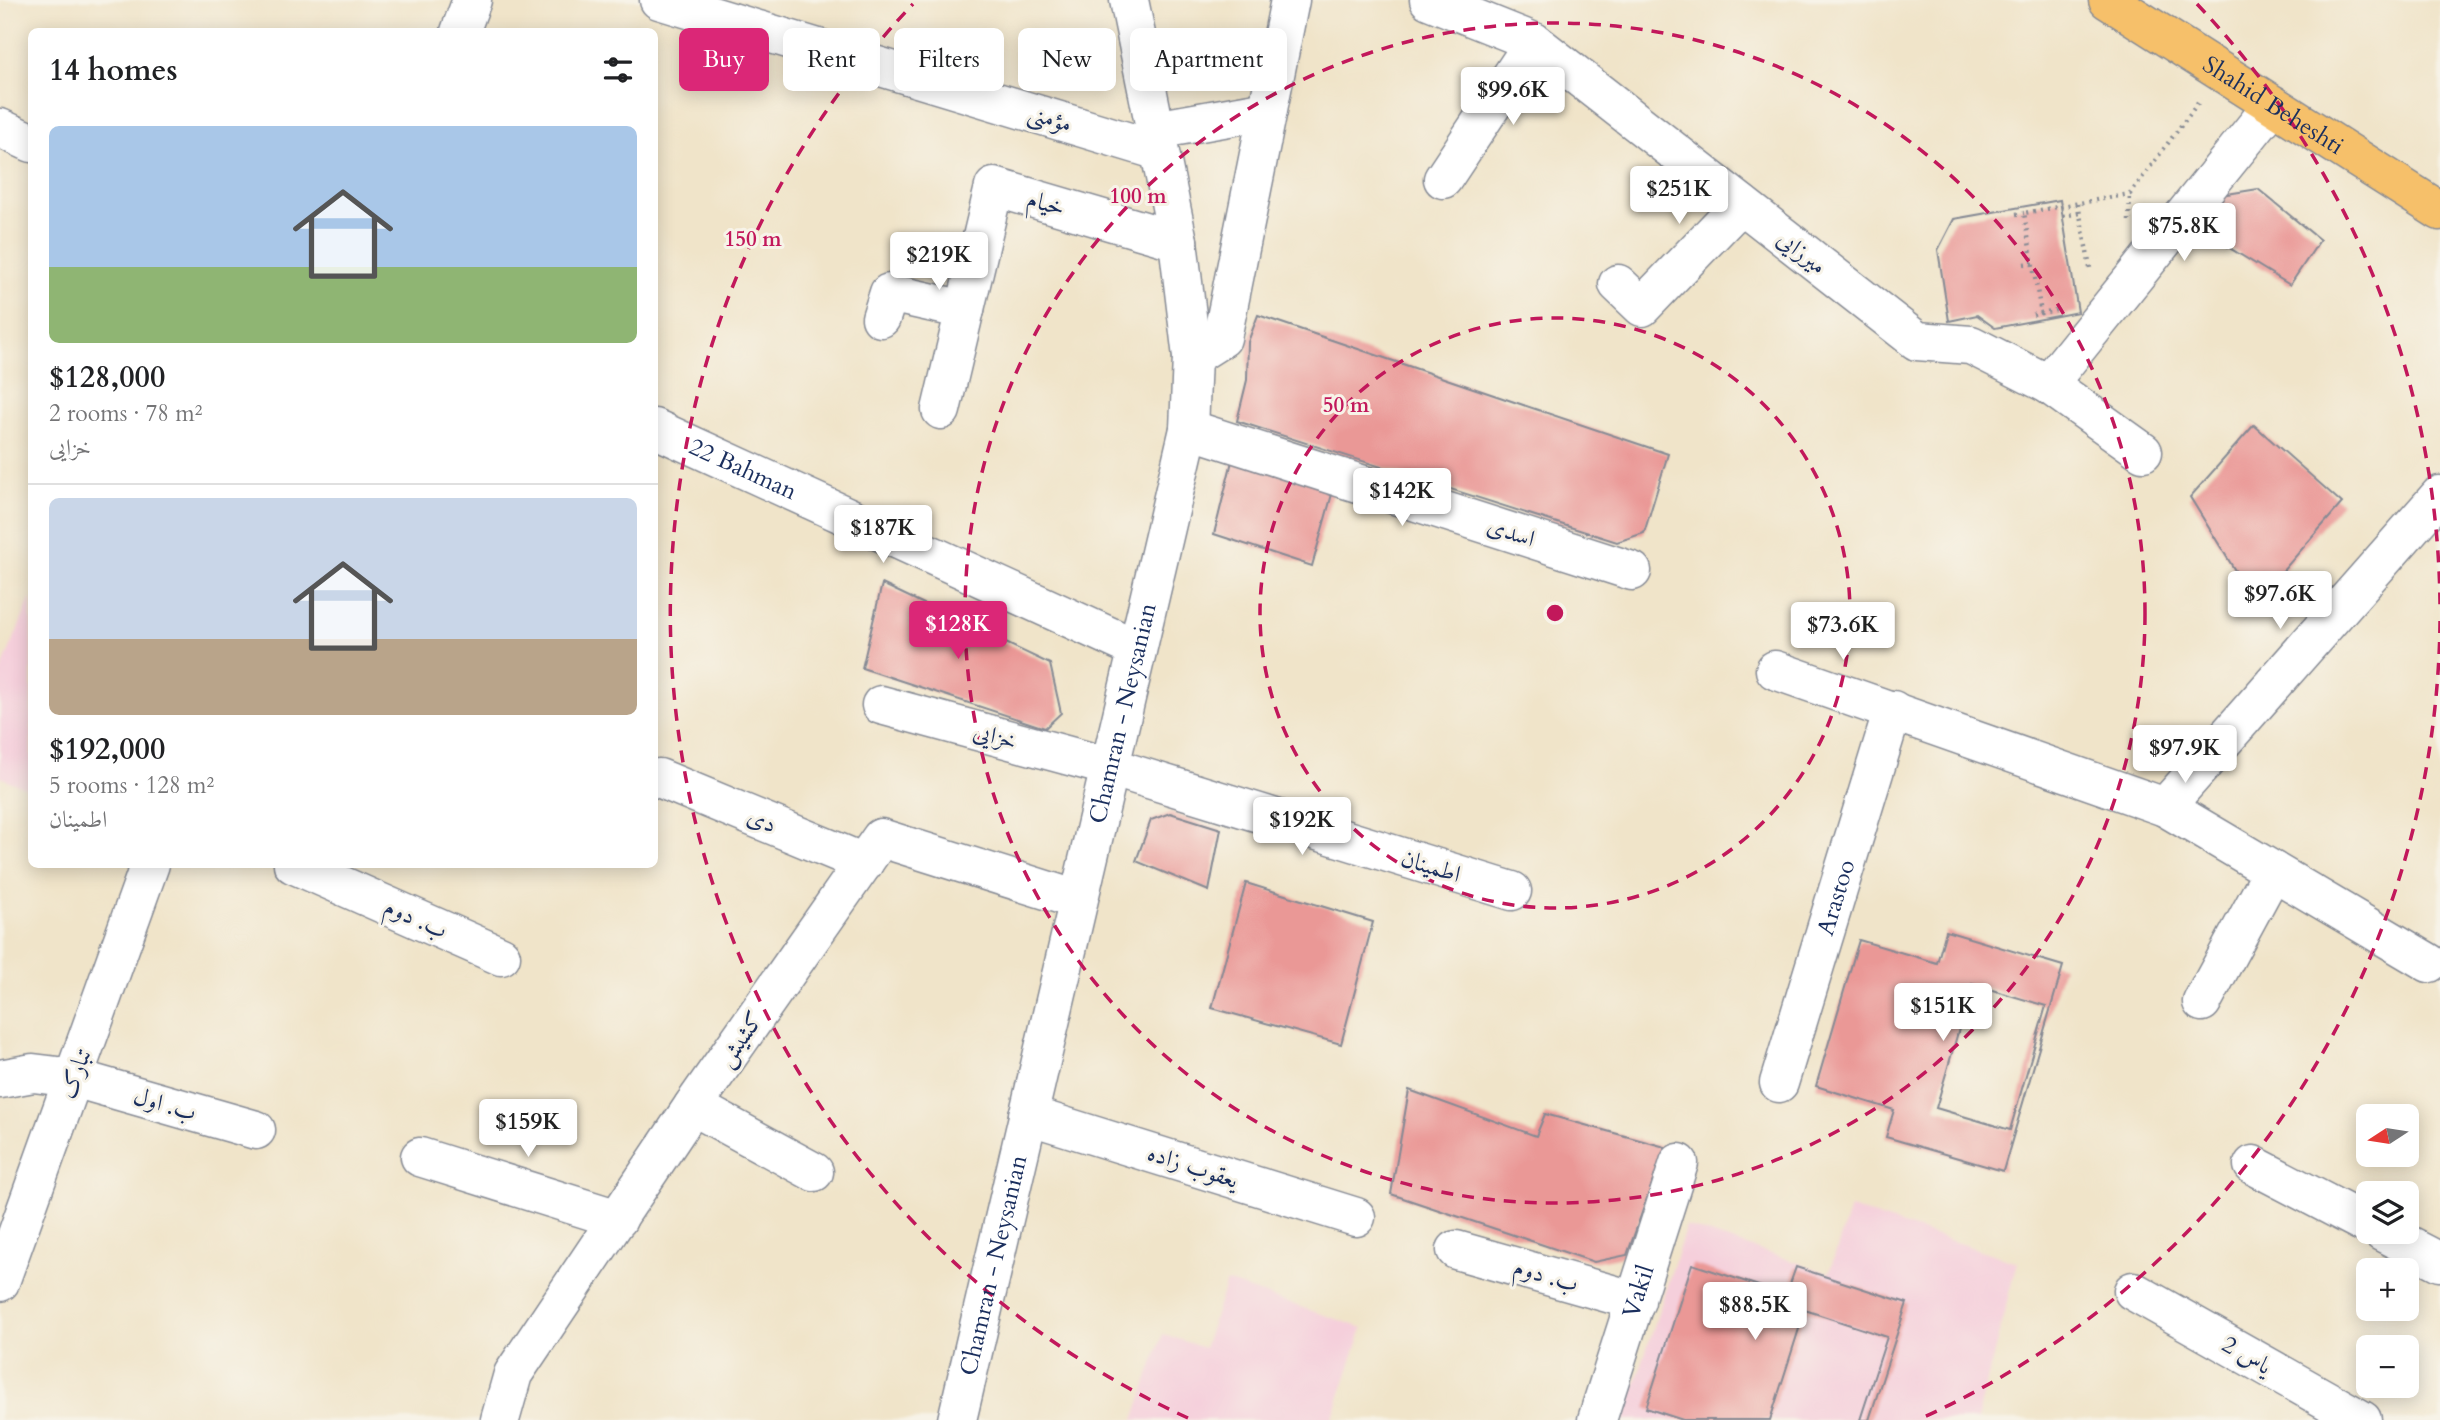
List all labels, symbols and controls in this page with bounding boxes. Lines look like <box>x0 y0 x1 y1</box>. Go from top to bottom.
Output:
chip: Buy <box>679 28 769 91</box>
chip: Rent <box>783 28 880 91</box>
chip: Filters <box>894 28 1004 91</box>
chip: New <box>1018 28 1116 91</box>
chip: Apartment <box>1130 28 1287 91</box>
street label: Shahid Beheshti <box>2196 48 2350 163</box>
text: 14 homes <box>49 50 178 91</box>
icon: filters <box>599 51 637 89</box>
pin: $99.6K <box>1456 68 1570 127</box>
text: $99.6K <box>1477 74 1549 105</box>
street label: مؤمنی <box>1024 96 1076 141</box>
pin: $251K <box>1630 166 1728 226</box>
icon: home <box>280 171 406 297</box>
text: $251K <box>1646 173 1712 204</box>
street label: خیام <box>1022 182 1069 228</box>
text: 100 m <box>1109 182 1167 211</box>
pin: $75.8K <box>2127 204 2241 263</box>
text: $75.8K <box>2148 210 2220 241</box>
street label: میرزایی <box>1770 222 1833 282</box>
text: 150 m <box>724 225 782 254</box>
pin: $219K <box>890 232 988 292</box>
text: $219K <box>906 239 972 270</box>
text: $128,000 <box>49 357 165 398</box>
text: 50 m <box>1323 391 1370 420</box>
text: 2 rooms · 78 m² <box>49 398 202 429</box>
street label: 22 Bahman <box>684 430 802 508</box>
text: خزایی <box>49 432 91 463</box>
pin: $142K <box>1353 468 1451 528</box>
text: $142K <box>1369 475 1435 506</box>
pin: $187K <box>834 505 932 565</box>
street label: اسدی <box>1483 509 1539 556</box>
text: $187K <box>850 512 916 543</box>
icon: home <box>280 543 406 669</box>
pin: $97.6K <box>2223 572 2337 631</box>
text: $97.6K <box>2244 578 2316 609</box>
street label: Chamran - Neysanian <box>1081 599 1165 827</box>
centre of rings <box>1543 601 1567 625</box>
pin: $128K <box>909 602 1007 661</box>
pin: $73.6K <box>1786 602 1900 662</box>
text: $128K <box>925 608 991 639</box>
text: $73.6K <box>1807 609 1879 640</box>
street label: خزایی <box>969 715 1020 758</box>
pin: $97.9K <box>2128 726 2242 785</box>
text: $192,000 <box>49 729 165 770</box>
text: $97.9K <box>2149 732 2221 763</box>
text: 5 rooms · 128 m² <box>49 770 214 801</box>
pin: $192K <box>1253 798 1351 857</box>
street label: دی <box>742 800 782 841</box>
text: اطمینان <box>49 804 107 835</box>
text: $192K <box>1269 804 1335 835</box>
street label: اطمینان <box>1397 842 1465 891</box>
street label: Arastoo <box>1809 856 1863 940</box>
street label: ب. دوم <box>377 890 453 951</box>
pin: $151K <box>1894 984 1992 1043</box>
text: $151K <box>1910 990 1976 1021</box>
street label: کشیش <box>709 1005 771 1074</box>
street label: تبارک <box>51 1043 100 1103</box>
street label: ب. اول <box>130 1080 200 1129</box>
pin: $159K <box>479 1100 577 1159</box>
north arrow <box>2356 1104 2418 1167</box>
map controls <box>2356 1104 2419 1398</box>
text: $159K <box>495 1106 561 1137</box>
street label: یعقوب زاده <box>1143 1136 1244 1197</box>
street label: Chamran - Neysanian <box>952 1151 1036 1379</box>
button: layers <box>2356 1181 2419 1244</box>
street label: ب. دوم <box>1508 1251 1582 1304</box>
button: + <box>2356 1258 2419 1321</box>
street label: Vakil <box>1615 1261 1662 1322</box>
pin: $88.5K <box>1698 1282 1812 1342</box>
text: $88.5K <box>1719 1289 1791 1320</box>
street label: یاس 2 <box>2216 1328 2279 1384</box>
button: − <box>2356 1335 2419 1398</box>

